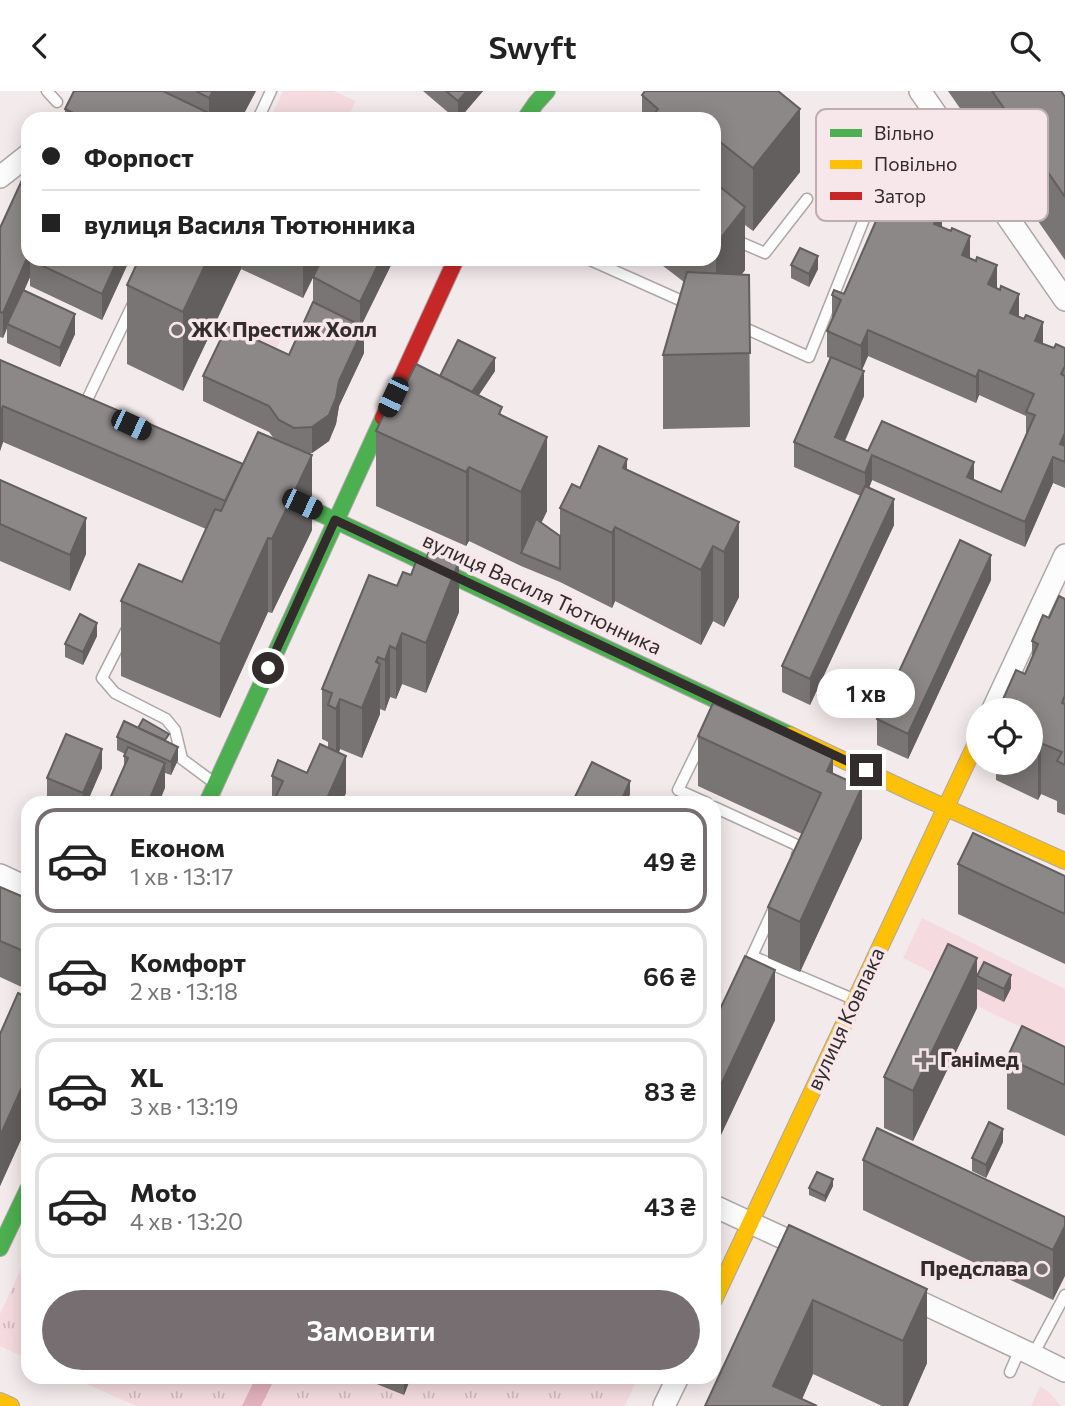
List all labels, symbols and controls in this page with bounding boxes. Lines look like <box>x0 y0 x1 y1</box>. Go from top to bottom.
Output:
text: Swyft <box>488 26 577 66</box>
icon: back <box>21 27 59 65</box>
icon: search <box>1006 27 1044 65</box>
legend <box>816 109 1048 221</box>
text: Вільно <box>874 121 934 144</box>
text: Форпост <box>84 141 194 172</box>
text: Повільно <box>874 152 957 175</box>
text: Затор <box>874 184 926 207</box>
text: вулиця Василя Тютюнника <box>84 208 415 239</box>
place label: ЖК Престиж Холл <box>191 316 377 341</box>
marker: ЖК Престиж Холл <box>169 322 185 338</box>
car <box>375 374 412 420</box>
car <box>108 407 155 443</box>
car <box>279 486 326 522</box>
street label: вулиця Василя Тютюнника <box>419 526 666 659</box>
route start <box>252 652 284 684</box>
callout: 1 хв <box>817 669 915 717</box>
text: 1 хв <box>846 679 886 707</box>
map controls <box>966 698 1043 775</box>
button: locate <box>966 698 1043 775</box>
route end <box>850 754 882 786</box>
icon: car <box>46 829 109 892</box>
text: Економ <box>130 831 225 862</box>
text: 49 ₴ <box>643 845 696 876</box>
text: 1 хв · 13:17 <box>130 862 233 890</box>
street label: вулиця Ковпака <box>801 943 889 1094</box>
icon: car <box>46 944 109 1007</box>
text: Комфорт <box>130 946 246 977</box>
text: 66 ₴ <box>643 960 696 991</box>
text: 2 хв · 13:18 <box>130 977 238 1005</box>
place label: Ганімед <box>940 1046 1019 1071</box>
marker: Ганімед <box>914 1050 934 1070</box>
icon: car <box>46 1059 109 1122</box>
text: XL <box>130 1061 164 1092</box>
text: 83 ₴ <box>644 1075 696 1106</box>
text: 3 хв · 13:19 <box>130 1092 238 1120</box>
icon: car <box>46 1174 109 1237</box>
text: Moto <box>130 1176 197 1207</box>
text: 43 ₴ <box>644 1190 696 1221</box>
text: 4 хв · 13:20 <box>130 1207 243 1235</box>
place label: Предслава <box>920 1255 1028 1280</box>
marker: Предслава <box>1034 1261 1050 1277</box>
button: Замовити <box>42 1290 700 1370</box>

